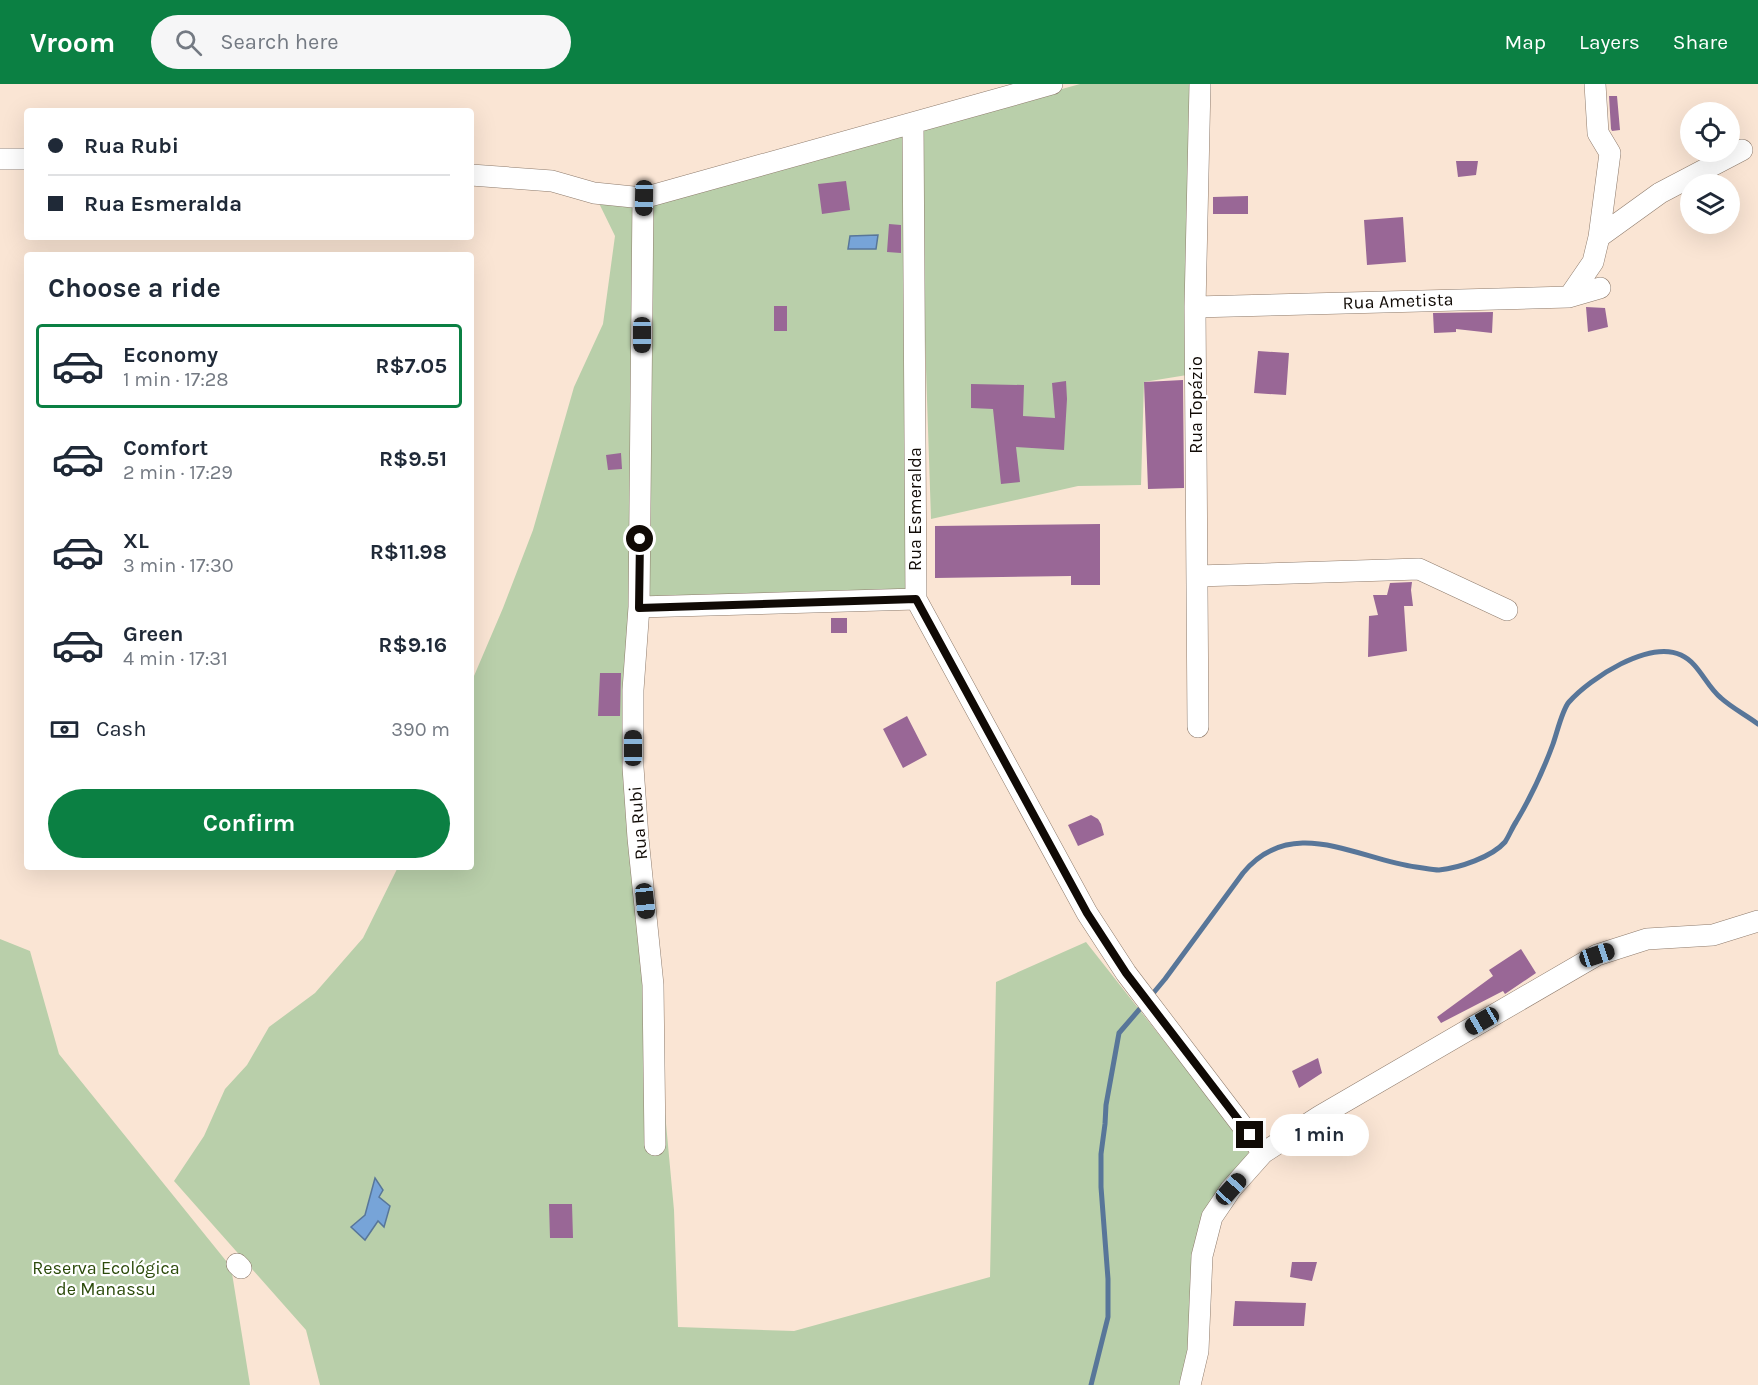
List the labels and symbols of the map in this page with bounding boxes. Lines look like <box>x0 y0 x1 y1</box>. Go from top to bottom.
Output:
car <box>635 180 653 216</box>
street label: Rua Ametista <box>1342 288 1454 314</box>
car <box>633 317 651 353</box>
street label: Rua Topázio <box>1185 356 1207 454</box>
street label: Rua Esmeralda <box>904 447 926 571</box>
route start <box>626 525 653 552</box>
car <box>624 730 642 766</box>
street label: Rua Rubi <box>624 785 652 861</box>
car <box>634 882 656 920</box>
car <box>1577 941 1617 969</box>
car <box>1462 1004 1502 1038</box>
callout: 1 min <box>1271 1114 1370 1156</box>
route end <box>1236 1121 1263 1148</box>
car <box>1212 1170 1250 1208</box>
park label: Reserva Ecológica de Manassu <box>32 1257 180 1300</box>

